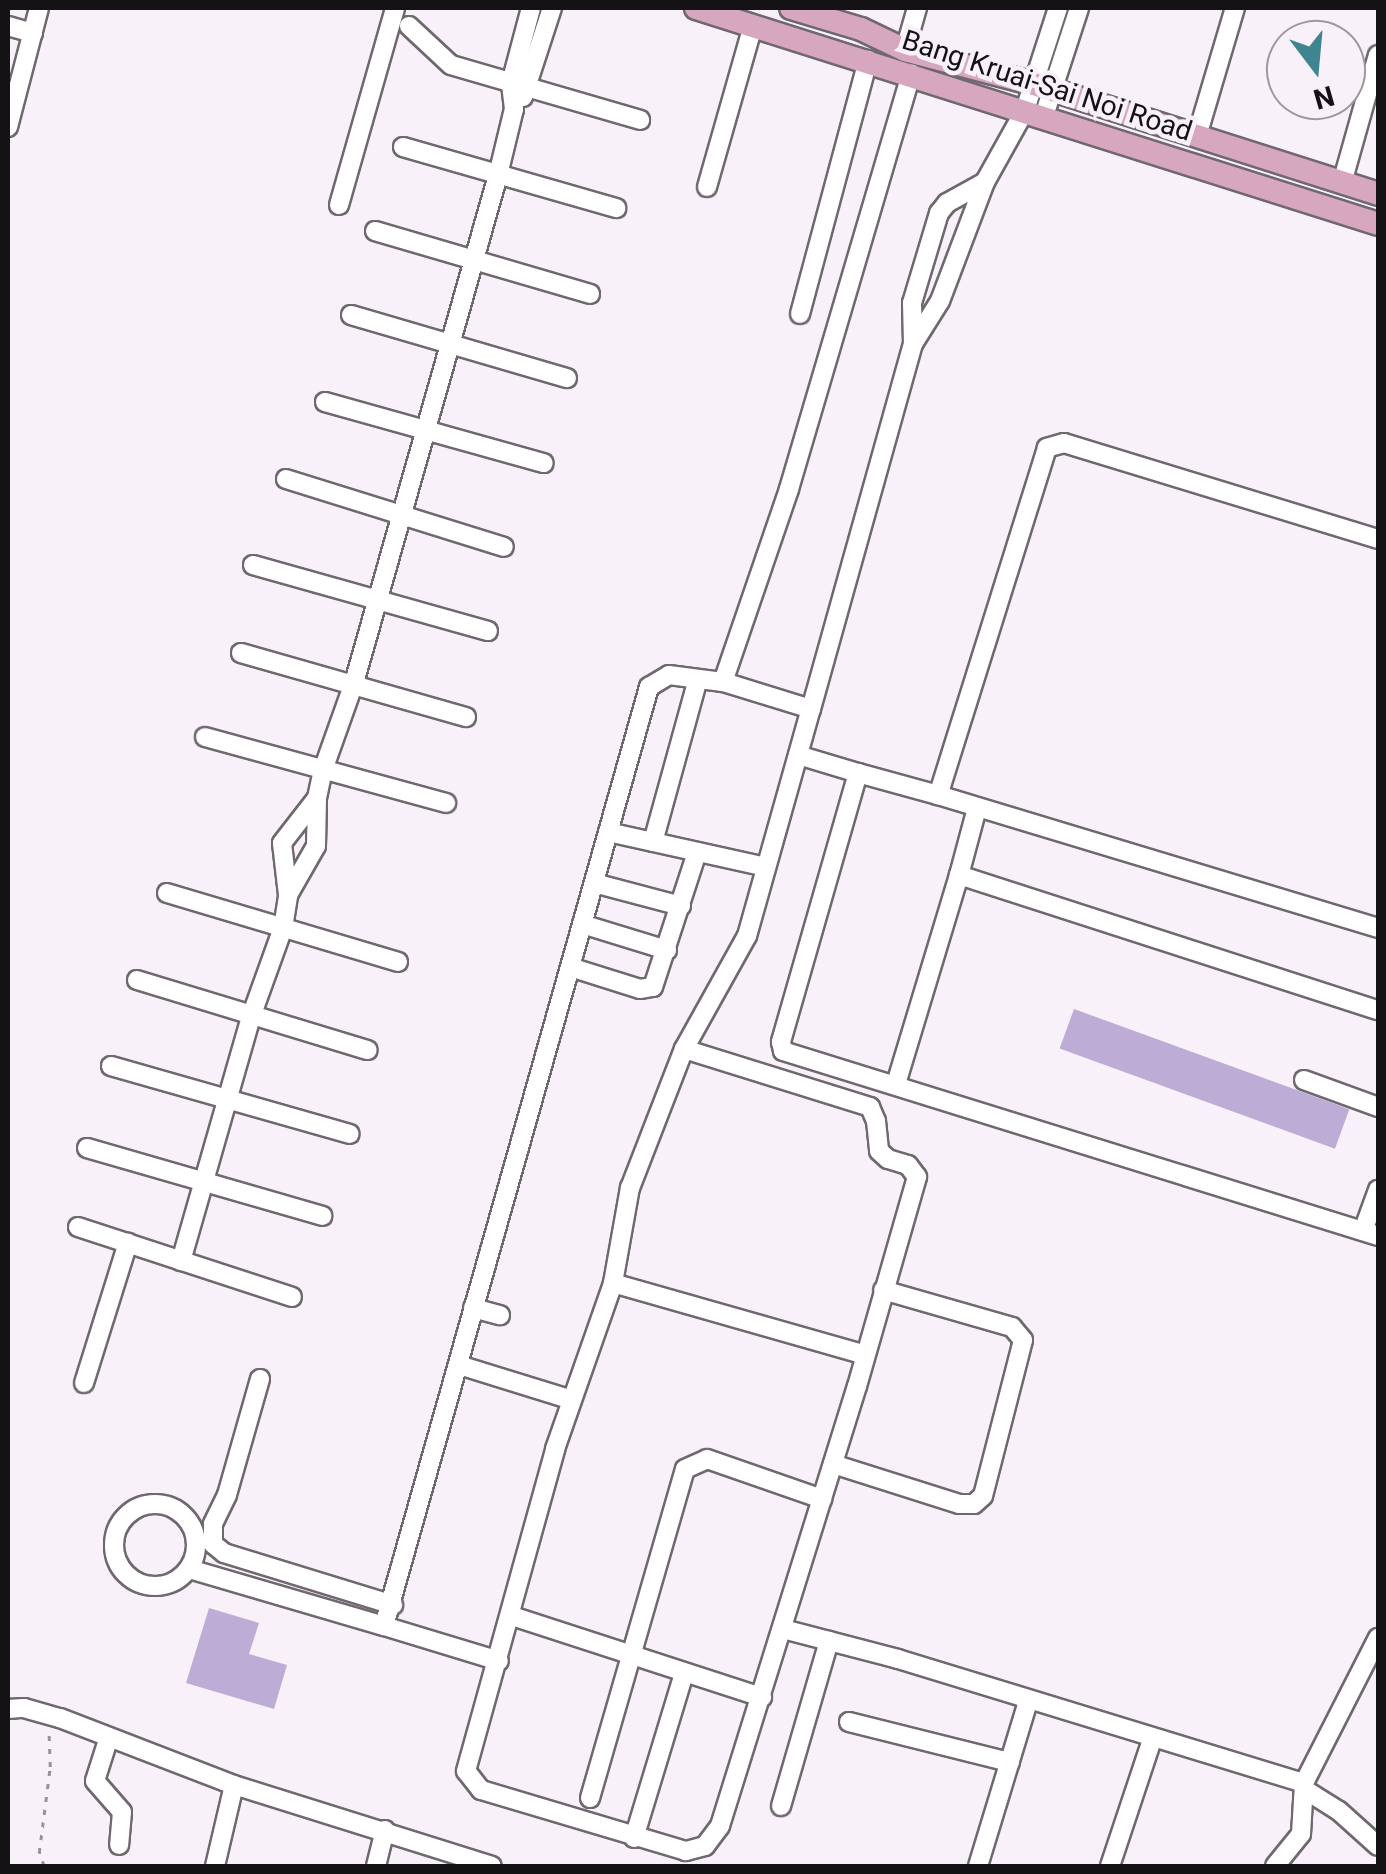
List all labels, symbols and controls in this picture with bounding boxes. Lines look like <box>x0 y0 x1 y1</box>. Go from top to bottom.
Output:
north arrow <box>1266 20 1366 120</box>
street label: Bang Kruai-Sai Noi Road <box>898 23 1196 149</box>
text: N <box>1310 79 1338 116</box>

